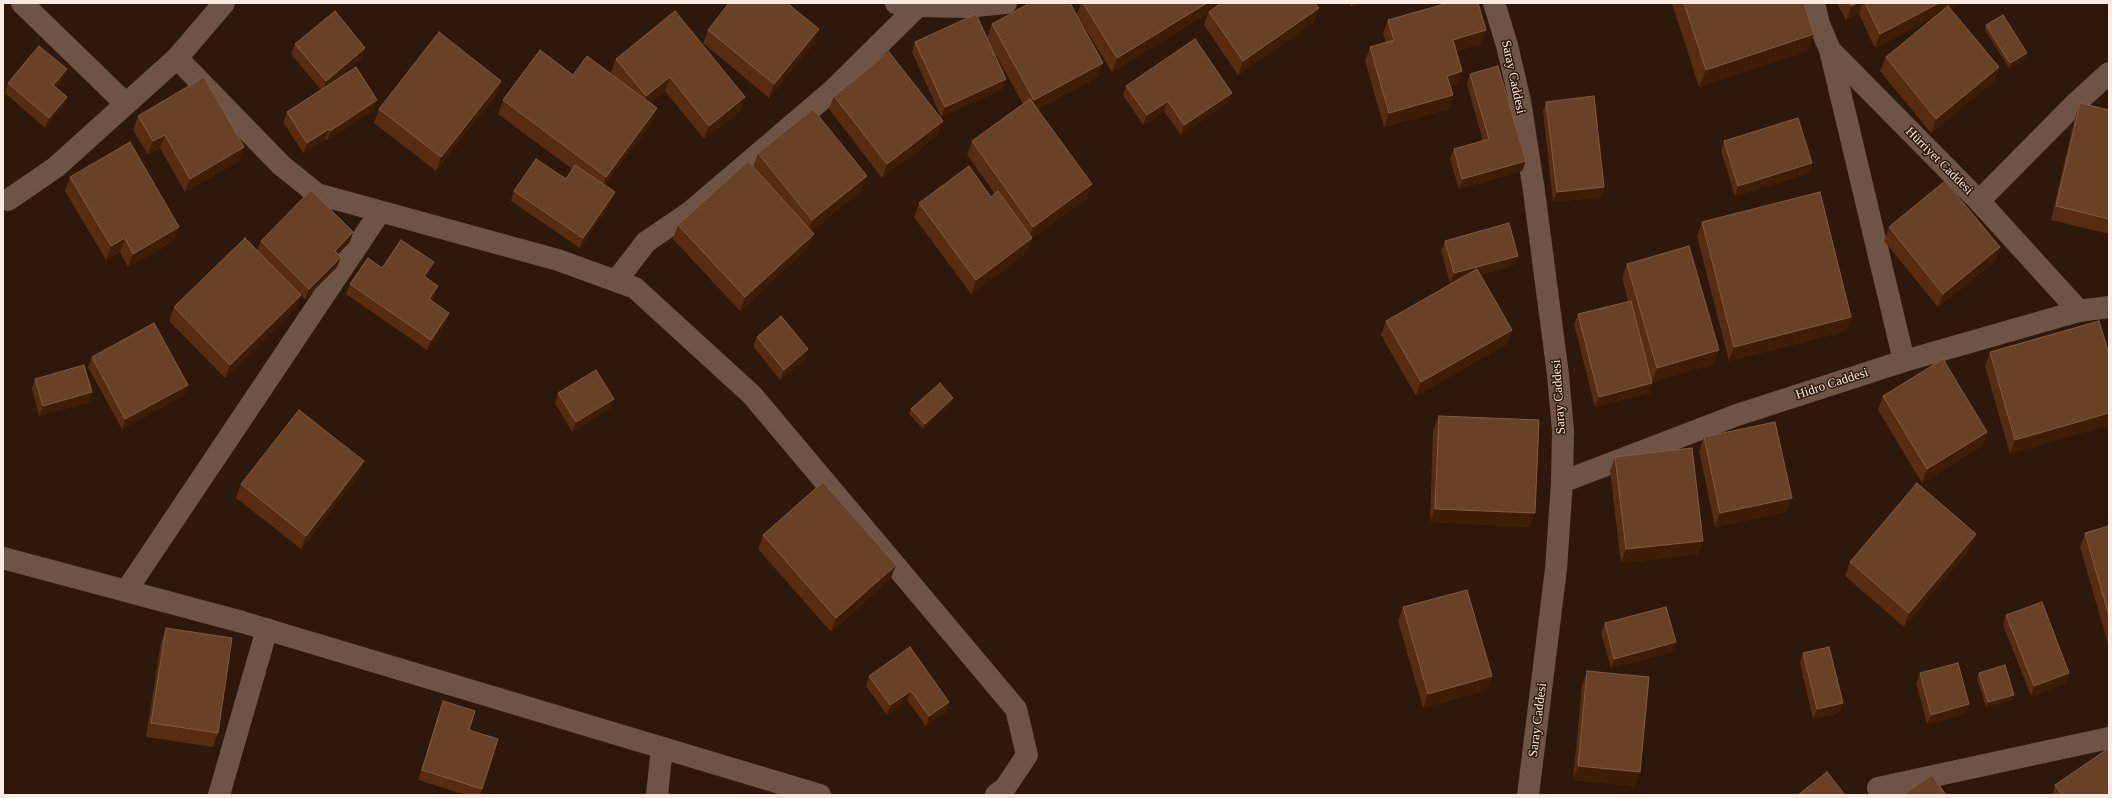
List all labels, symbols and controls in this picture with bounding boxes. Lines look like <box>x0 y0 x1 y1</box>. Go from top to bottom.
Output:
street label: Saray Caddesi <box>1498 39 1528 115</box>
street label: Hürriyet Caddesi <box>1902 124 1976 198</box>
street label: Saray Caddesi <box>1549 359 1569 435</box>
street label: Hidro Caddesi <box>1794 365 1870 403</box>
street label: Saray Caddesi <box>1526 682 1550 758</box>

